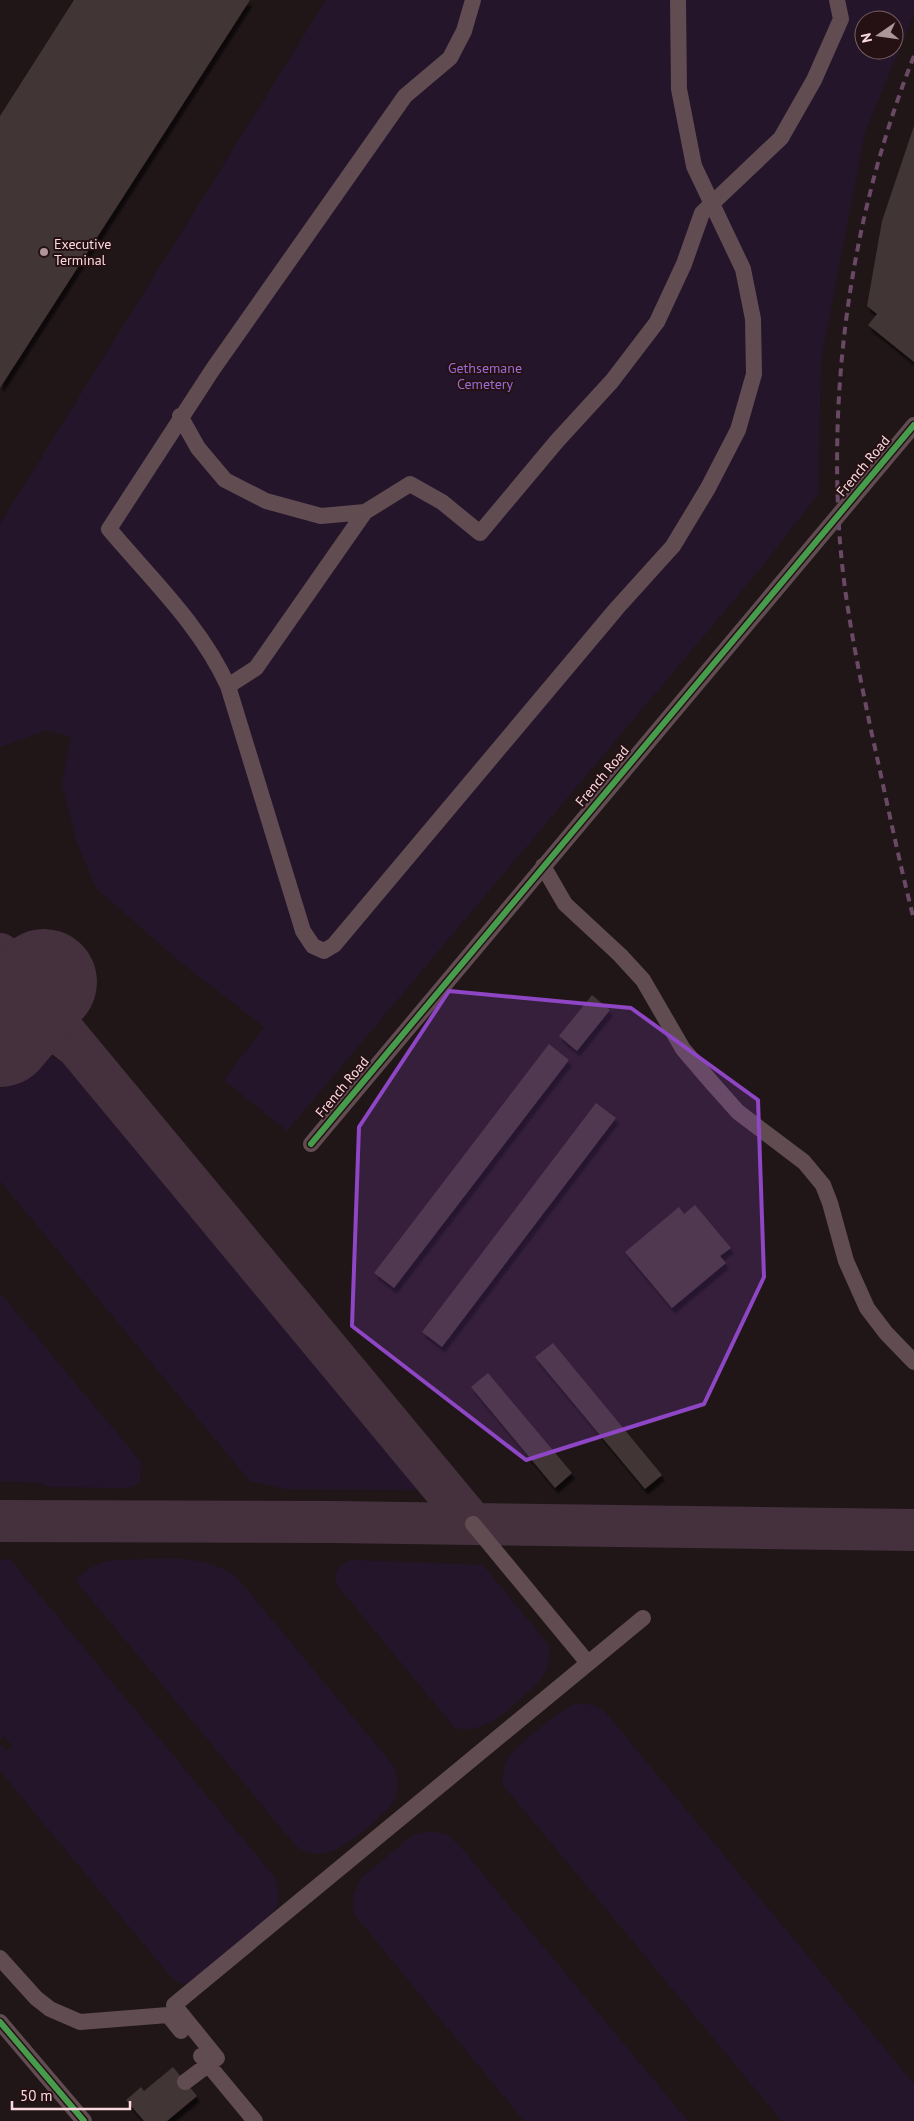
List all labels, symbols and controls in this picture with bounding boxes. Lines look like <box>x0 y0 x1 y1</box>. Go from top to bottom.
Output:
north arrow <box>854 10 904 60</box>
text: N <box>857 31 876 44</box>
place label: Executive Terminal <box>54 235 111 269</box>
marker: Executive Terminal <box>38 246 50 258</box>
park label: Gethsemane Cemetery <box>448 359 522 393</box>
street label: French Road <box>832 432 894 500</box>
street label: French Road <box>571 742 633 810</box>
street label: French Road <box>311 1053 373 1121</box>
scale bar <box>12 2078 130 2110</box>
text: 50 m <box>20 2086 53 2105</box>

